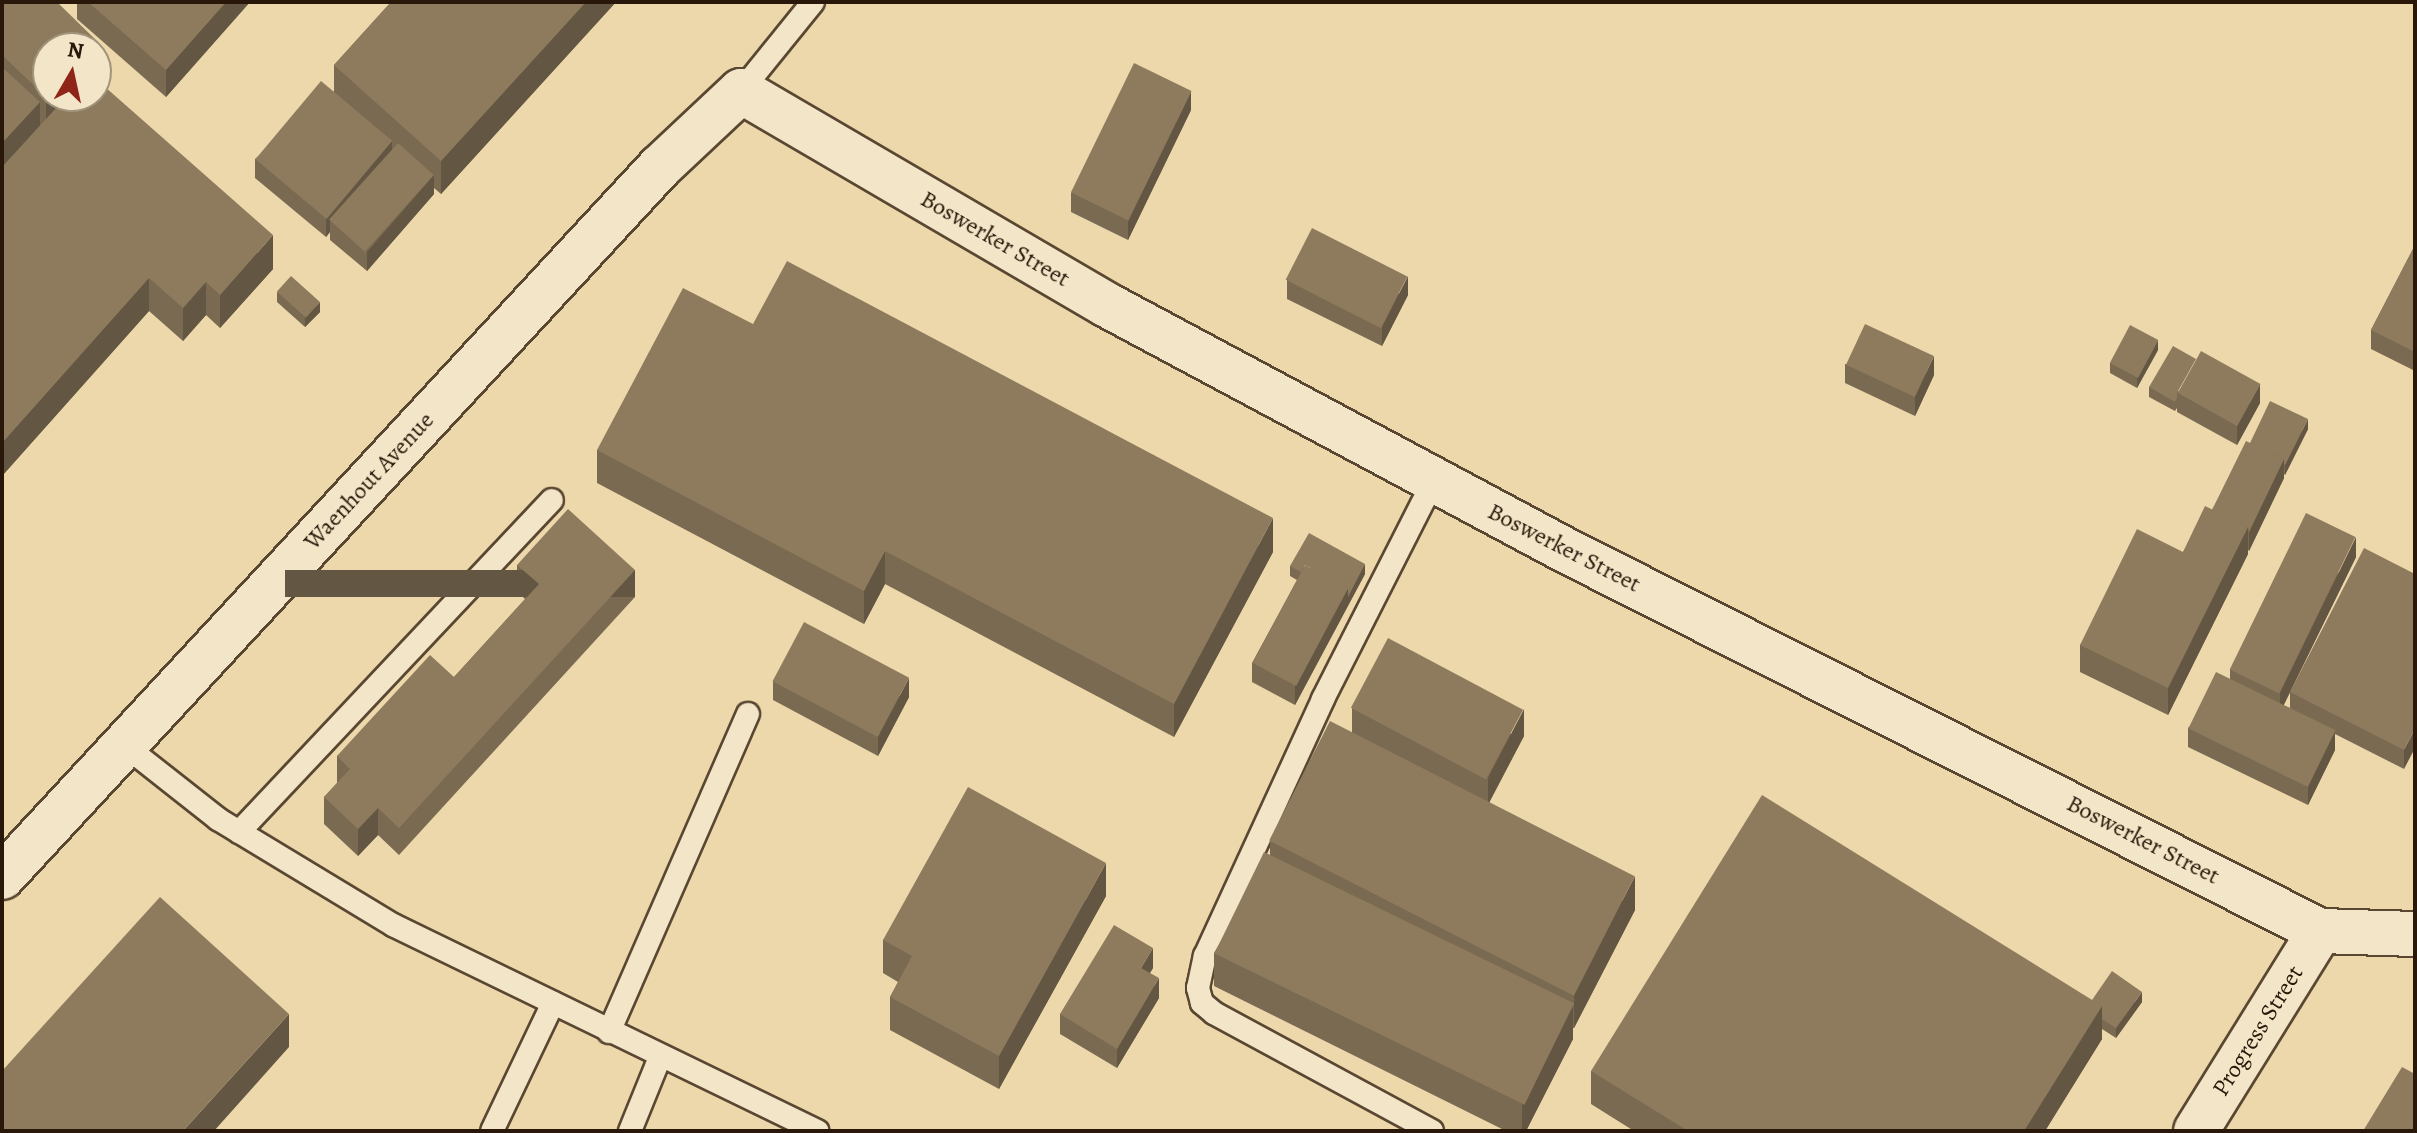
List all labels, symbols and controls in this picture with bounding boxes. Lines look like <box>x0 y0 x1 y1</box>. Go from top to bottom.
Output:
north arrow <box>32 32 112 112</box>
text: N <box>65 34 86 66</box>
street label: Boswerker Street <box>915 185 1075 293</box>
street label: Waenhout Avenue <box>298 406 440 556</box>
street label: Boswerker Street <box>1483 497 1645 599</box>
street label: Boswerker Street <box>2062 789 2224 891</box>
street label: Progress Street <box>2206 960 2310 1102</box>

